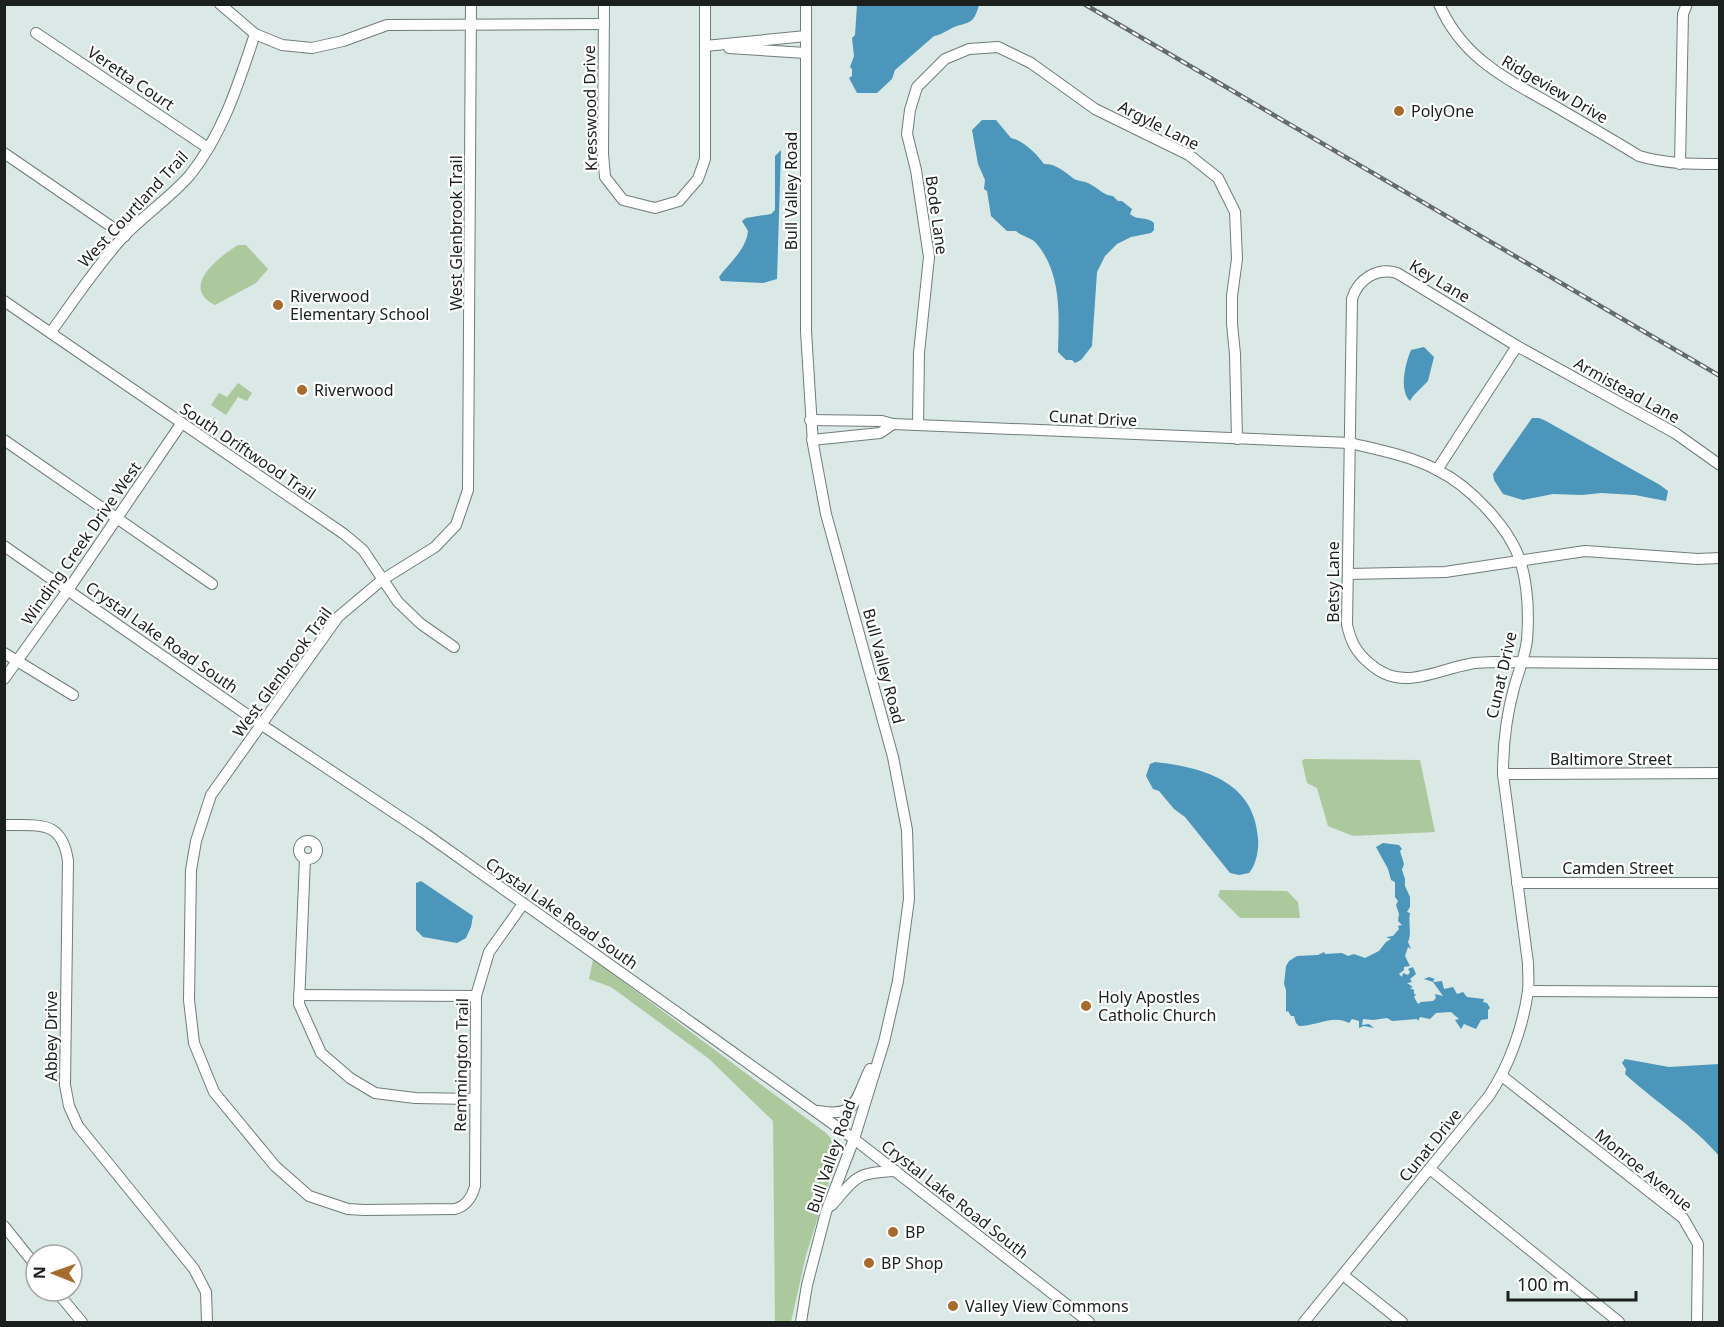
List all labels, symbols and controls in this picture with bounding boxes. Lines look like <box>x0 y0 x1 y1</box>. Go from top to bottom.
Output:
street label: Veretta Court <box>83 41 179 115</box>
street label: Kresswood Drive <box>578 45 602 171</box>
street label: Ridgeview Drive <box>1498 50 1612 128</box>
street label: Argyle Lane <box>1115 95 1203 155</box>
place label: PolyOne <box>1411 100 1474 122</box>
marker: PolyOne <box>1392 104 1406 118</box>
street label: Bull Valley Road <box>780 132 802 250</box>
street label: West Courtland Trail <box>73 146 193 272</box>
street label: West Glenbrook Trail <box>445 155 467 311</box>
street label: Bode Lane <box>921 174 953 256</box>
street label: Key Lane <box>1406 254 1474 308</box>
place label: Riverwood Elementary School <box>290 285 429 325</box>
marker: Riverwood Elementary School <box>271 298 285 312</box>
street label: Armistead Lane <box>1570 352 1684 428</box>
place label: Riverwood <box>314 379 394 401</box>
marker: Riverwood <box>295 383 309 397</box>
street label: South Driftwood Trail <box>176 397 320 505</box>
street label: Cunat Drive <box>1048 405 1138 431</box>
street label: Winding Creek Drive West <box>16 457 146 629</box>
street label: Betsy Lane <box>1322 541 1344 623</box>
street label: Crystal Lake Road South <box>81 576 243 698</box>
street label: West Glenbrook Trail <box>227 603 337 741</box>
street label: Bull Valley Road <box>858 606 910 726</box>
street label: Cunat Drive <box>1480 629 1522 721</box>
street label: Baltimore Street <box>1550 748 1672 770</box>
street label: Crystal Lake Road South <box>481 852 643 974</box>
street label: Camden Street <box>1562 857 1674 879</box>
place label: Holy Apostles Catholic Church <box>1098 986 1216 1026</box>
street label: Abbey Drive <box>40 991 62 1081</box>
street label: Remmington Trail <box>449 998 473 1132</box>
marker: Holy Apostles Catholic Church <box>1079 999 1093 1013</box>
street label: Bull Valley Road <box>801 1096 861 1216</box>
street label: Cunat Drive <box>1394 1104 1466 1186</box>
street label: Monroe Avenue <box>1591 1124 1697 1216</box>
street label: Crystal Lake Road South <box>877 1135 1033 1263</box>
place label: BP <box>905 1221 925 1243</box>
marker: BP <box>886 1225 900 1239</box>
north arrow <box>24 1243 84 1303</box>
place label: BP Shop <box>881 1252 943 1274</box>
marker: BP Shop <box>862 1256 876 1270</box>
scale bar <box>1508 1264 1636 1302</box>
text: N <box>28 1266 50 1279</box>
text: 100 m <box>1517 1272 1569 1296</box>
place label: Valley View Commons <box>965 1295 1129 1317</box>
marker: Valley View Commons <box>946 1299 960 1313</box>

